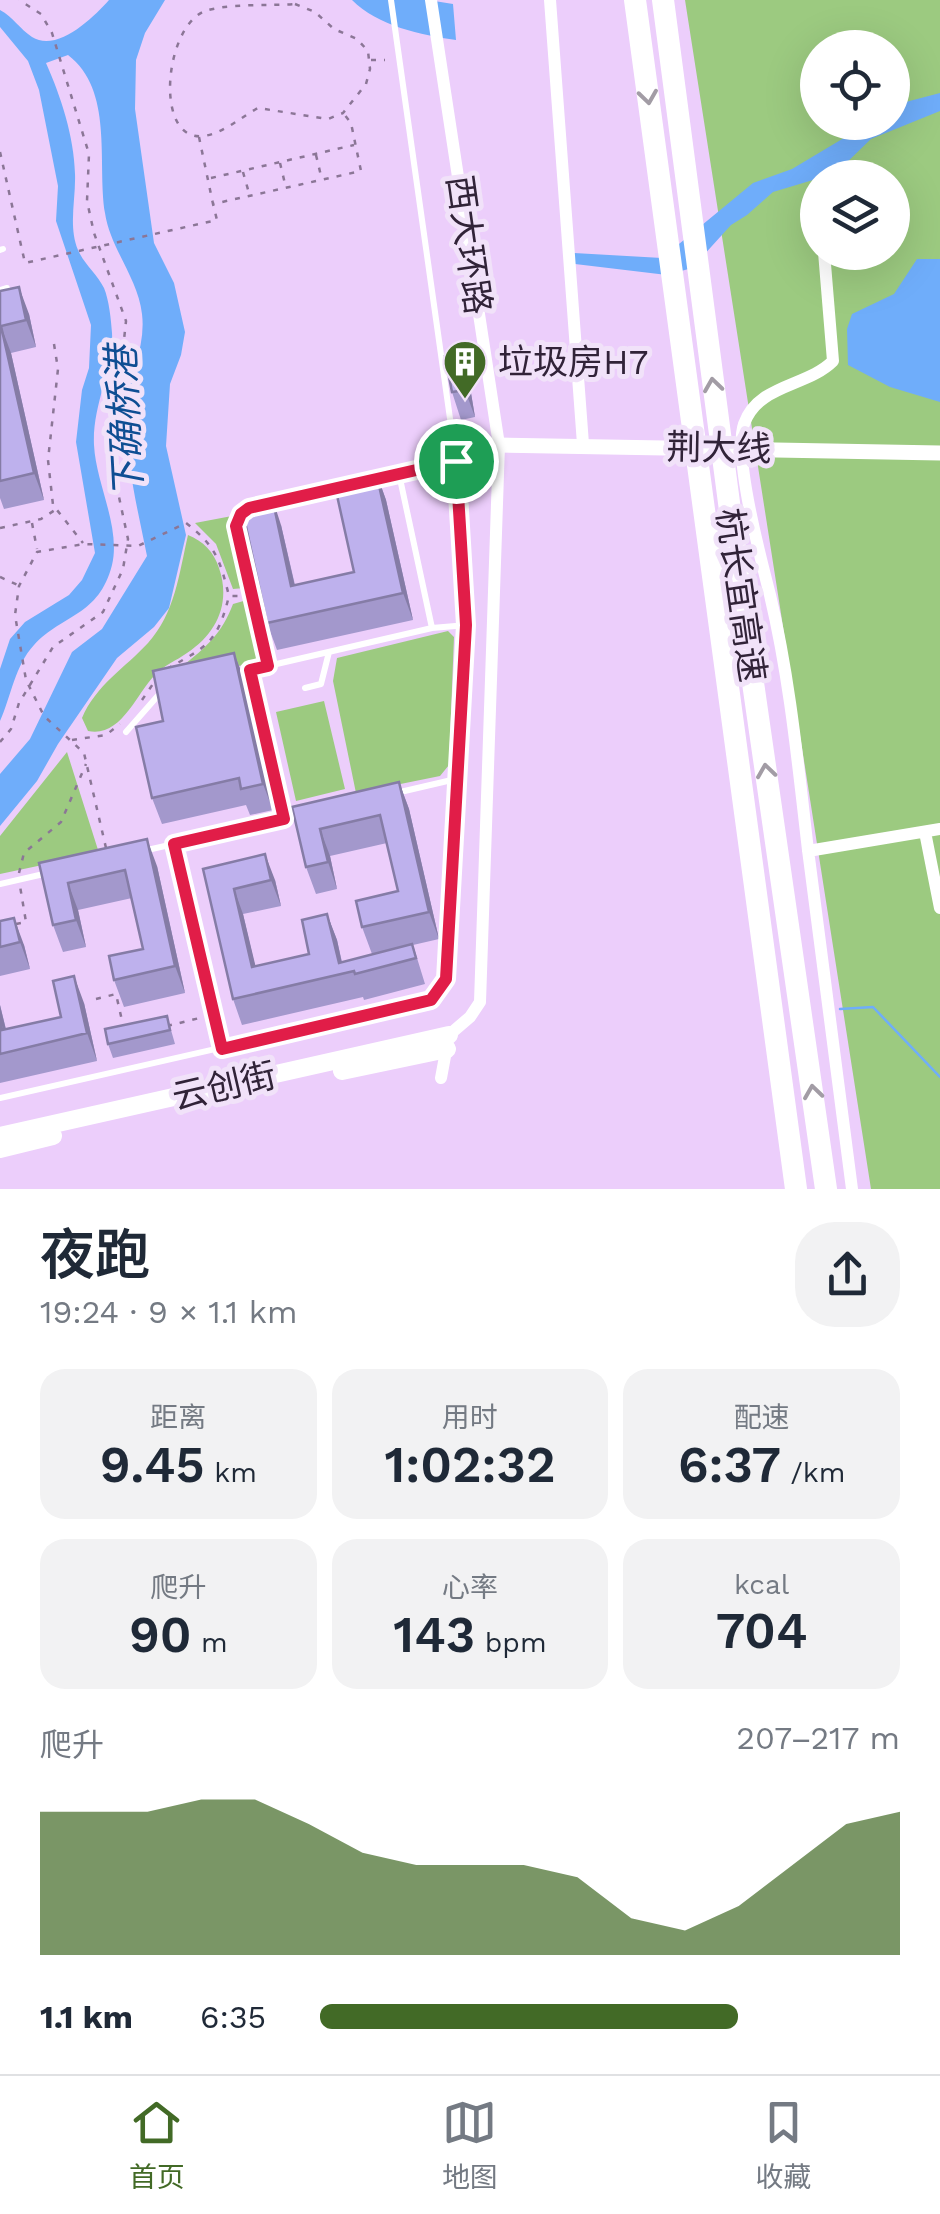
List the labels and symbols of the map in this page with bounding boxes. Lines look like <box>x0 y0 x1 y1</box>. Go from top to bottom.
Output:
one-way arrow <box>637 88 658 105</box>
street label: 西大环路 <box>438 173 500 317</box>
building icon: 垃圾房H7 <box>442 339 488 400</box>
water label: 下确桥港 <box>99 340 151 499</box>
place label: 垃圾房H7 <box>498 341 648 383</box>
one-way arrow <box>703 376 724 393</box>
pin <box>414 419 499 504</box>
street label: 荆大线 <box>666 426 772 470</box>
street label: 杭长宜高速 <box>708 505 774 685</box>
one-way arrow <box>757 762 778 779</box>
street label: 云创街 <box>168 1054 280 1118</box>
one-way arrow <box>804 1084 825 1101</box>

